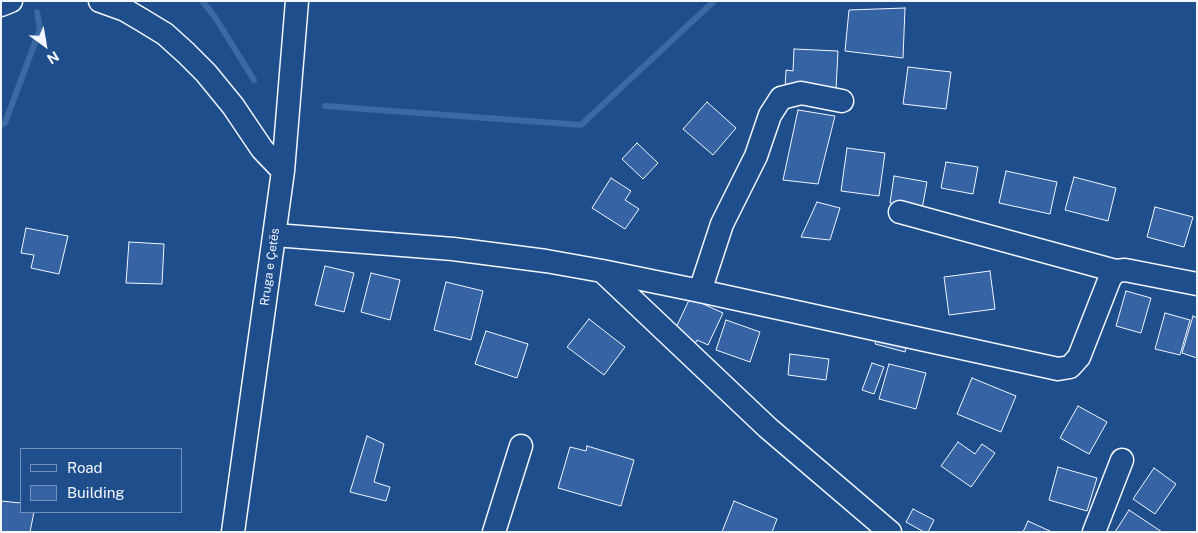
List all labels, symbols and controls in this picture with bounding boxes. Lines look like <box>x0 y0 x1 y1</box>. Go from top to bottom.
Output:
north arrow <box>20 20 70 70</box>
text: N <box>44 48 62 67</box>
street label: Rruga e Çetës <box>257 227 283 307</box>
legend <box>20 448 182 513</box>
text: Road <box>67 459 103 476</box>
text: Building <box>67 484 125 501</box>

